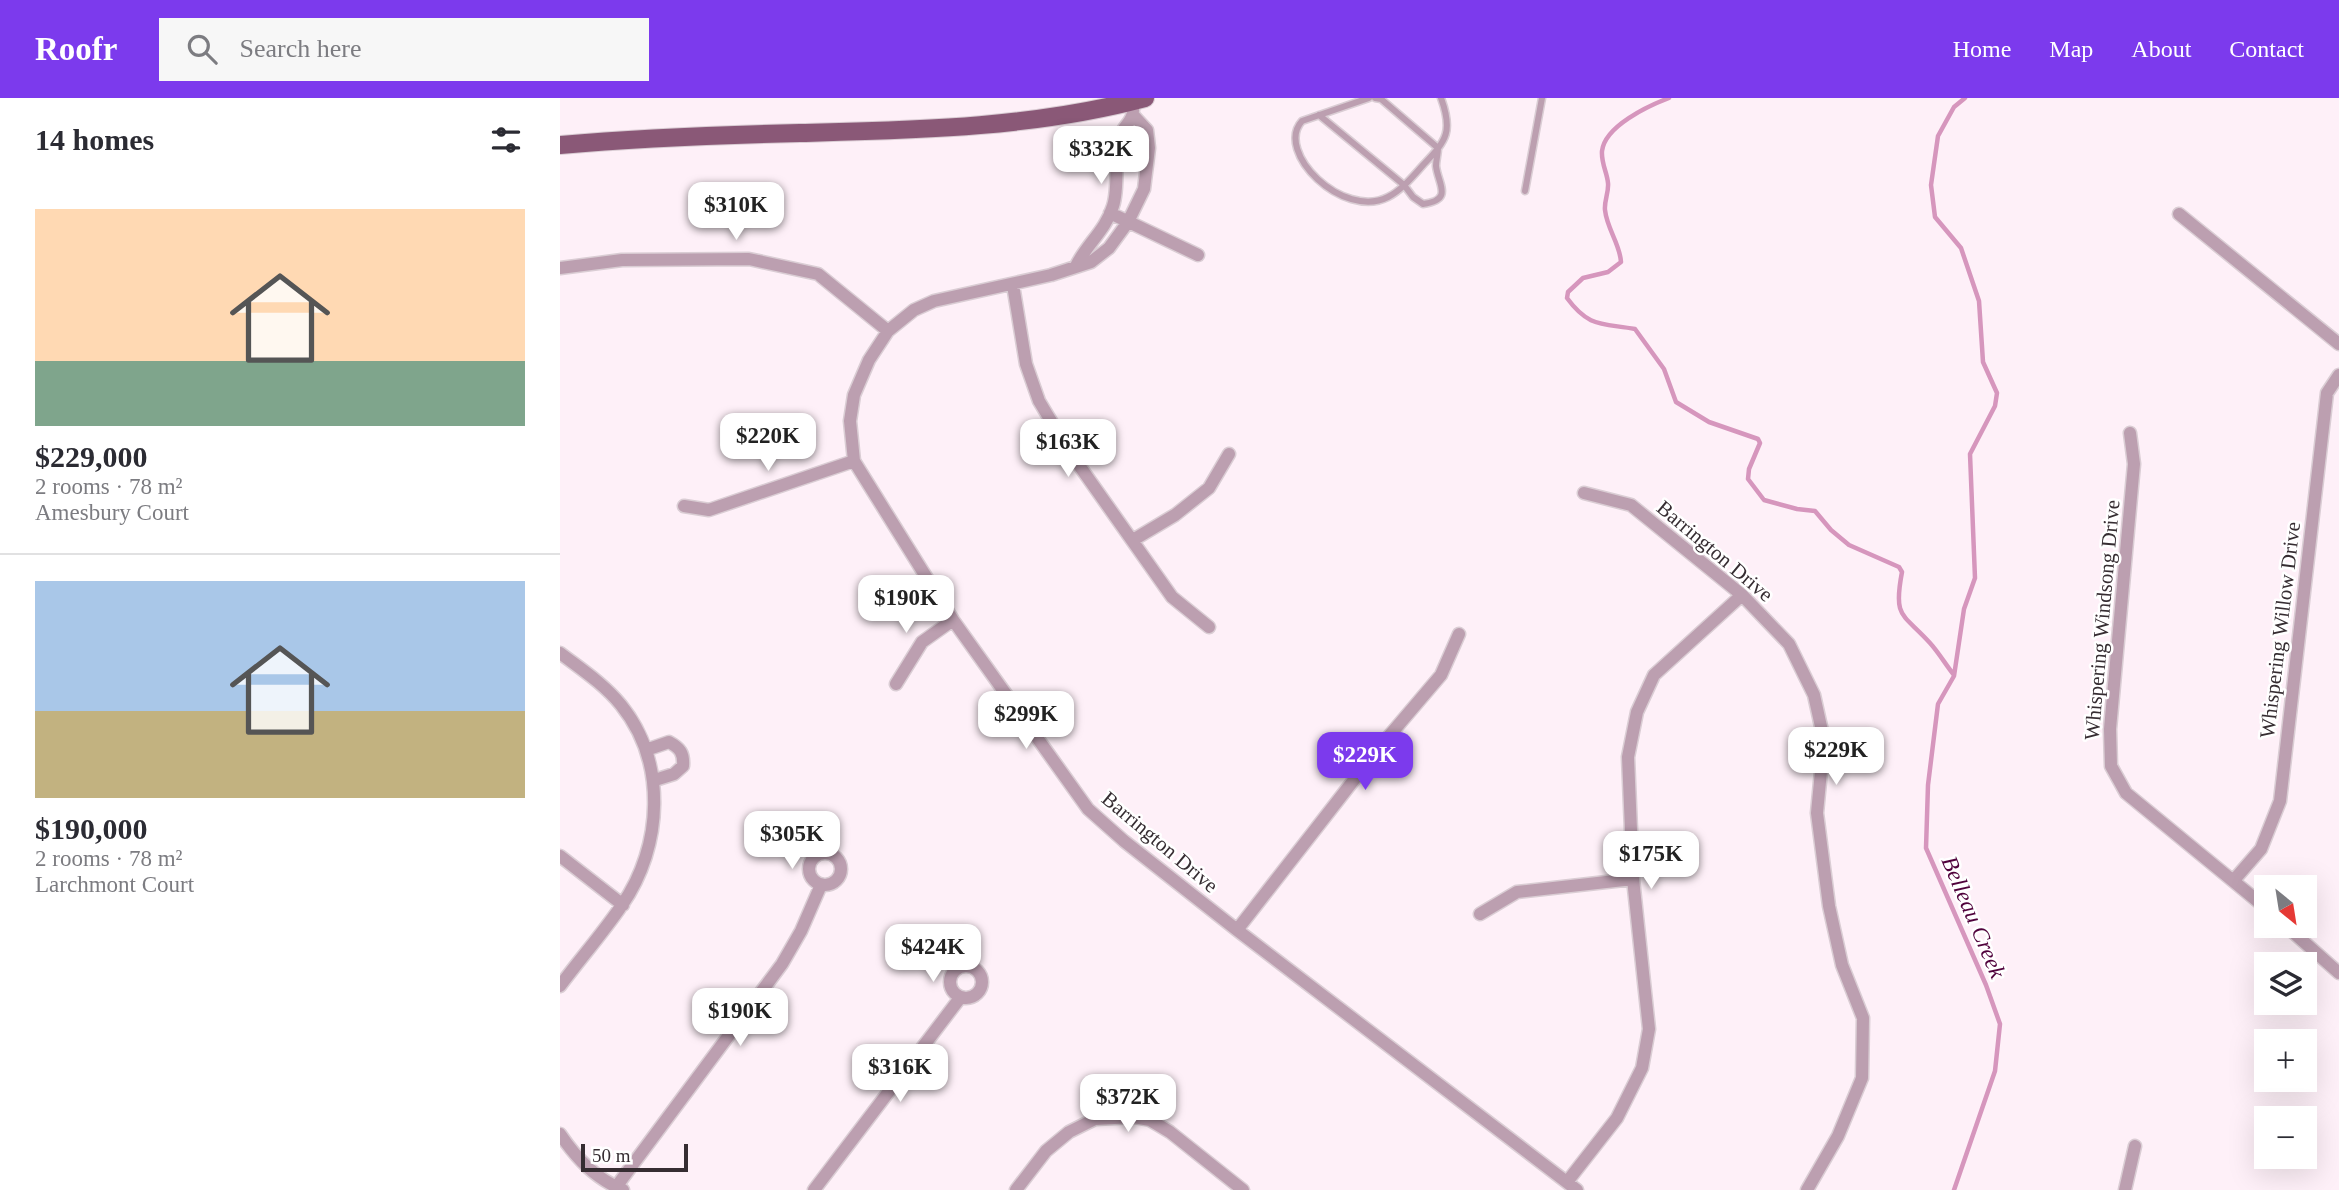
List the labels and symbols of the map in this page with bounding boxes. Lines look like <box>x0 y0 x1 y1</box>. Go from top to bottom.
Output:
pin: $332K <box>1052 126 1150 186</box>
pin: $310K <box>687 183 785 242</box>
pin: $220K <box>719 414 817 473</box>
pin: $163K <box>1019 420 1117 479</box>
street label: Barrington Drive <box>1652 496 1778 606</box>
street label: Whispering Windsong Drive <box>2080 499 2124 741</box>
street label: Whispering Willow Drive <box>2255 520 2305 740</box>
pin: $190K <box>857 575 955 635</box>
pin: $299K <box>977 692 1075 751</box>
pin: $229K <box>1787 728 1885 787</box>
pin: $229K <box>1316 732 1414 792</box>
street label: Barrington Drive <box>1097 787 1223 897</box>
pin: $305K <box>743 812 841 871</box>
pin: $175K <box>1602 832 1700 891</box>
water label: Belleau Creek <box>1937 852 2011 983</box>
north arrow <box>2254 875 2317 938</box>
pin: $424K <box>884 924 982 984</box>
pin: $190K <box>691 988 789 1048</box>
pin: $316K <box>851 1044 949 1104</box>
pin: $372K <box>1079 1074 1177 1134</box>
scale bar <box>581 1141 688 1173</box>

